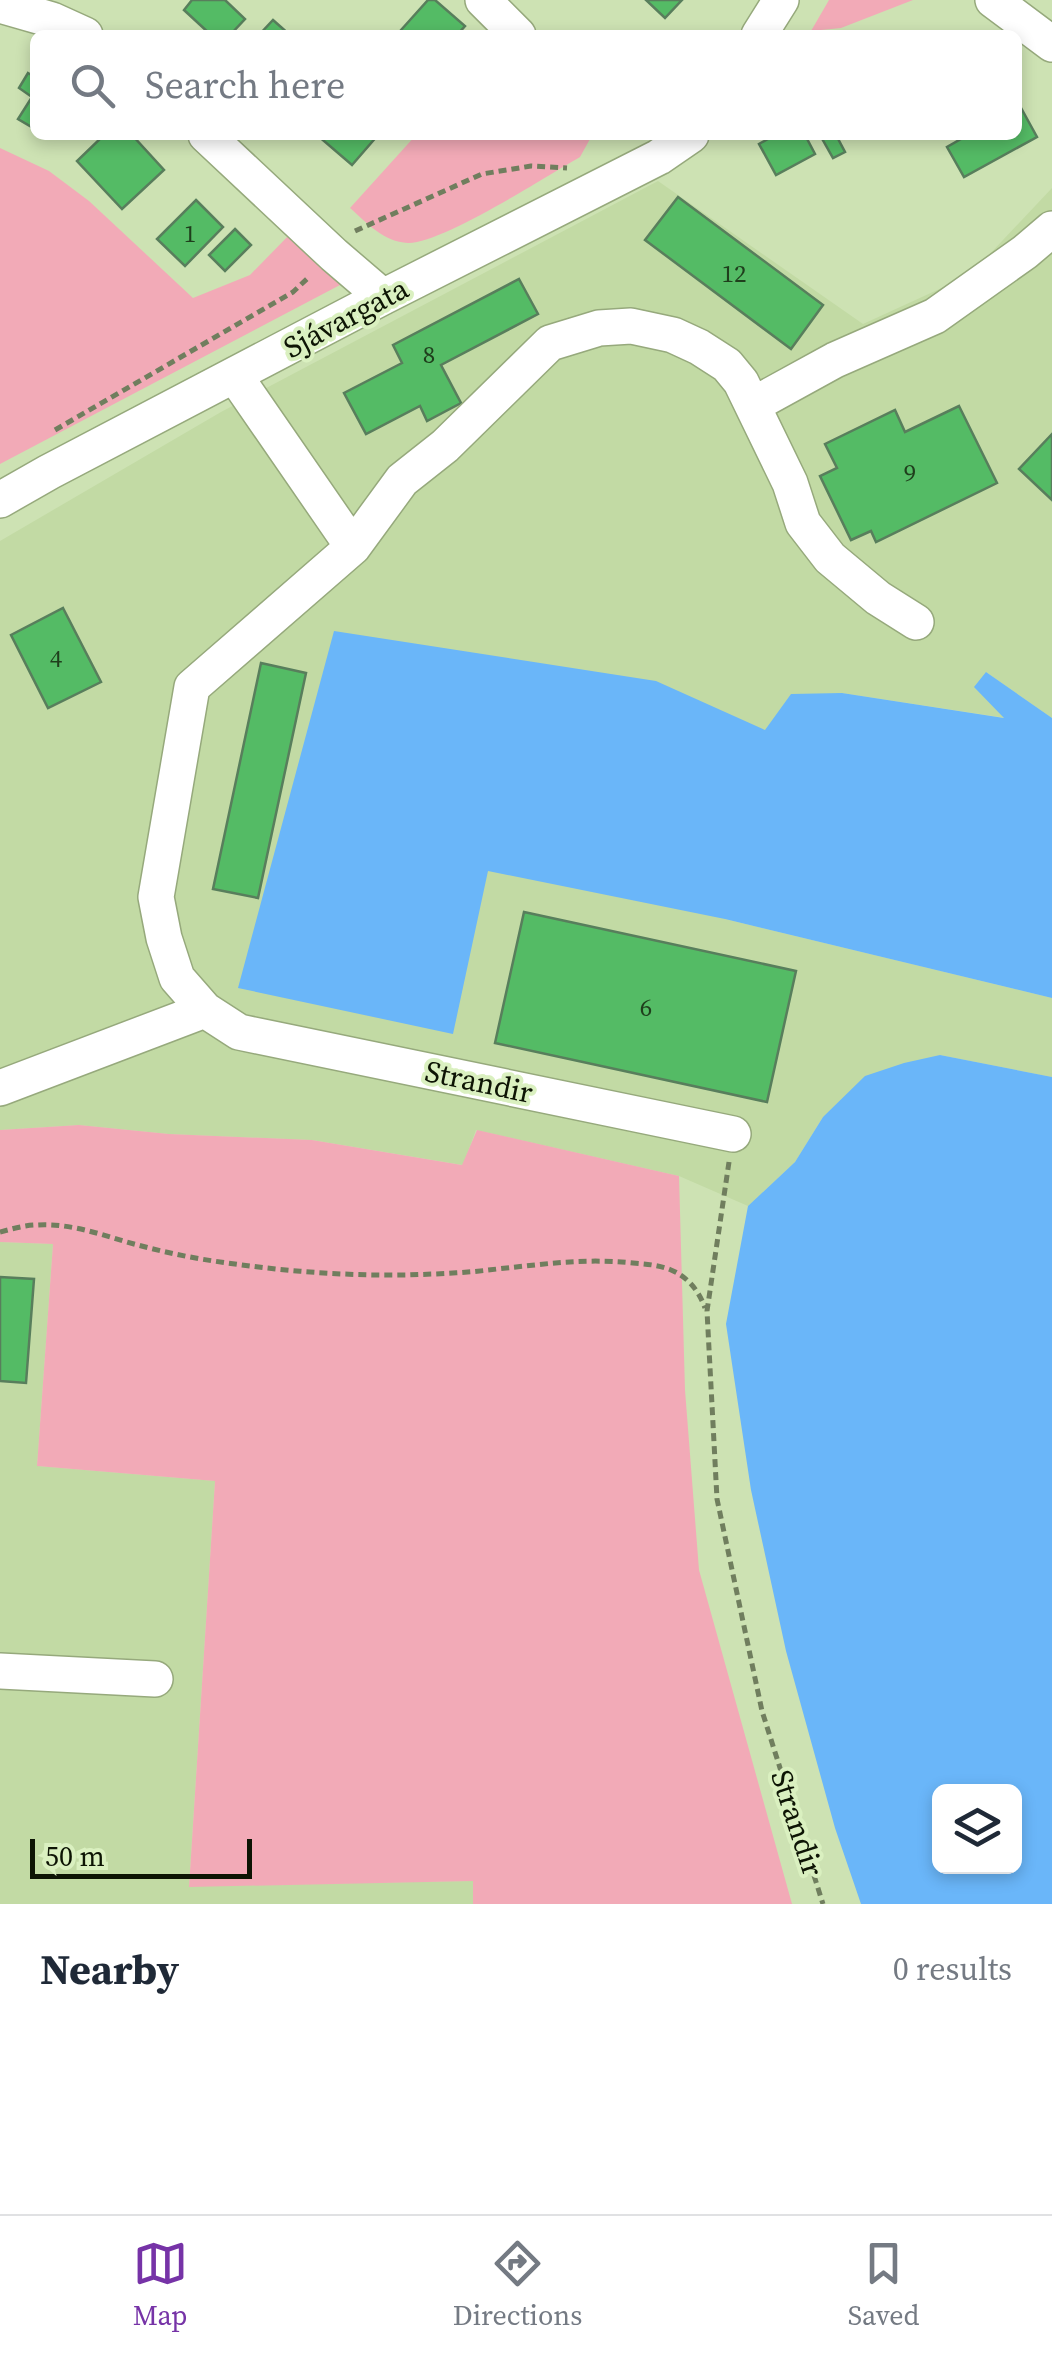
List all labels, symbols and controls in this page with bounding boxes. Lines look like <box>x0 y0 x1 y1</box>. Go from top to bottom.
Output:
search box <box>30 30 1022 140</box>
icon: search <box>65 58 120 113</box>
text: Search here <box>145 59 345 111</box>
house number: 1 <box>184 216 196 250</box>
house number: 12 <box>721 256 747 290</box>
street label: Sjávargata <box>276 267 416 368</box>
house number: 8 <box>423 337 435 371</box>
house number: 9 <box>904 455 916 489</box>
house number: 4 <box>50 641 63 675</box>
house number: 6 <box>640 990 652 1024</box>
street label: Strandir <box>421 1050 537 1113</box>
street label: Strandir <box>761 1765 834 1881</box>
map controls <box>932 1784 1022 1874</box>
button: layers <box>932 1784 1022 1874</box>
scale bar <box>30 1834 252 1878</box>
text: 50 m <box>45 1837 105 1875</box>
text: Nearby <box>40 1940 179 1998</box>
text: 0 results <box>893 1947 1012 1991</box>
tab: Map <box>133 2236 188 2334</box>
tab: Directions <box>453 2236 582 2334</box>
tab: Saved <box>848 2236 919 2334</box>

